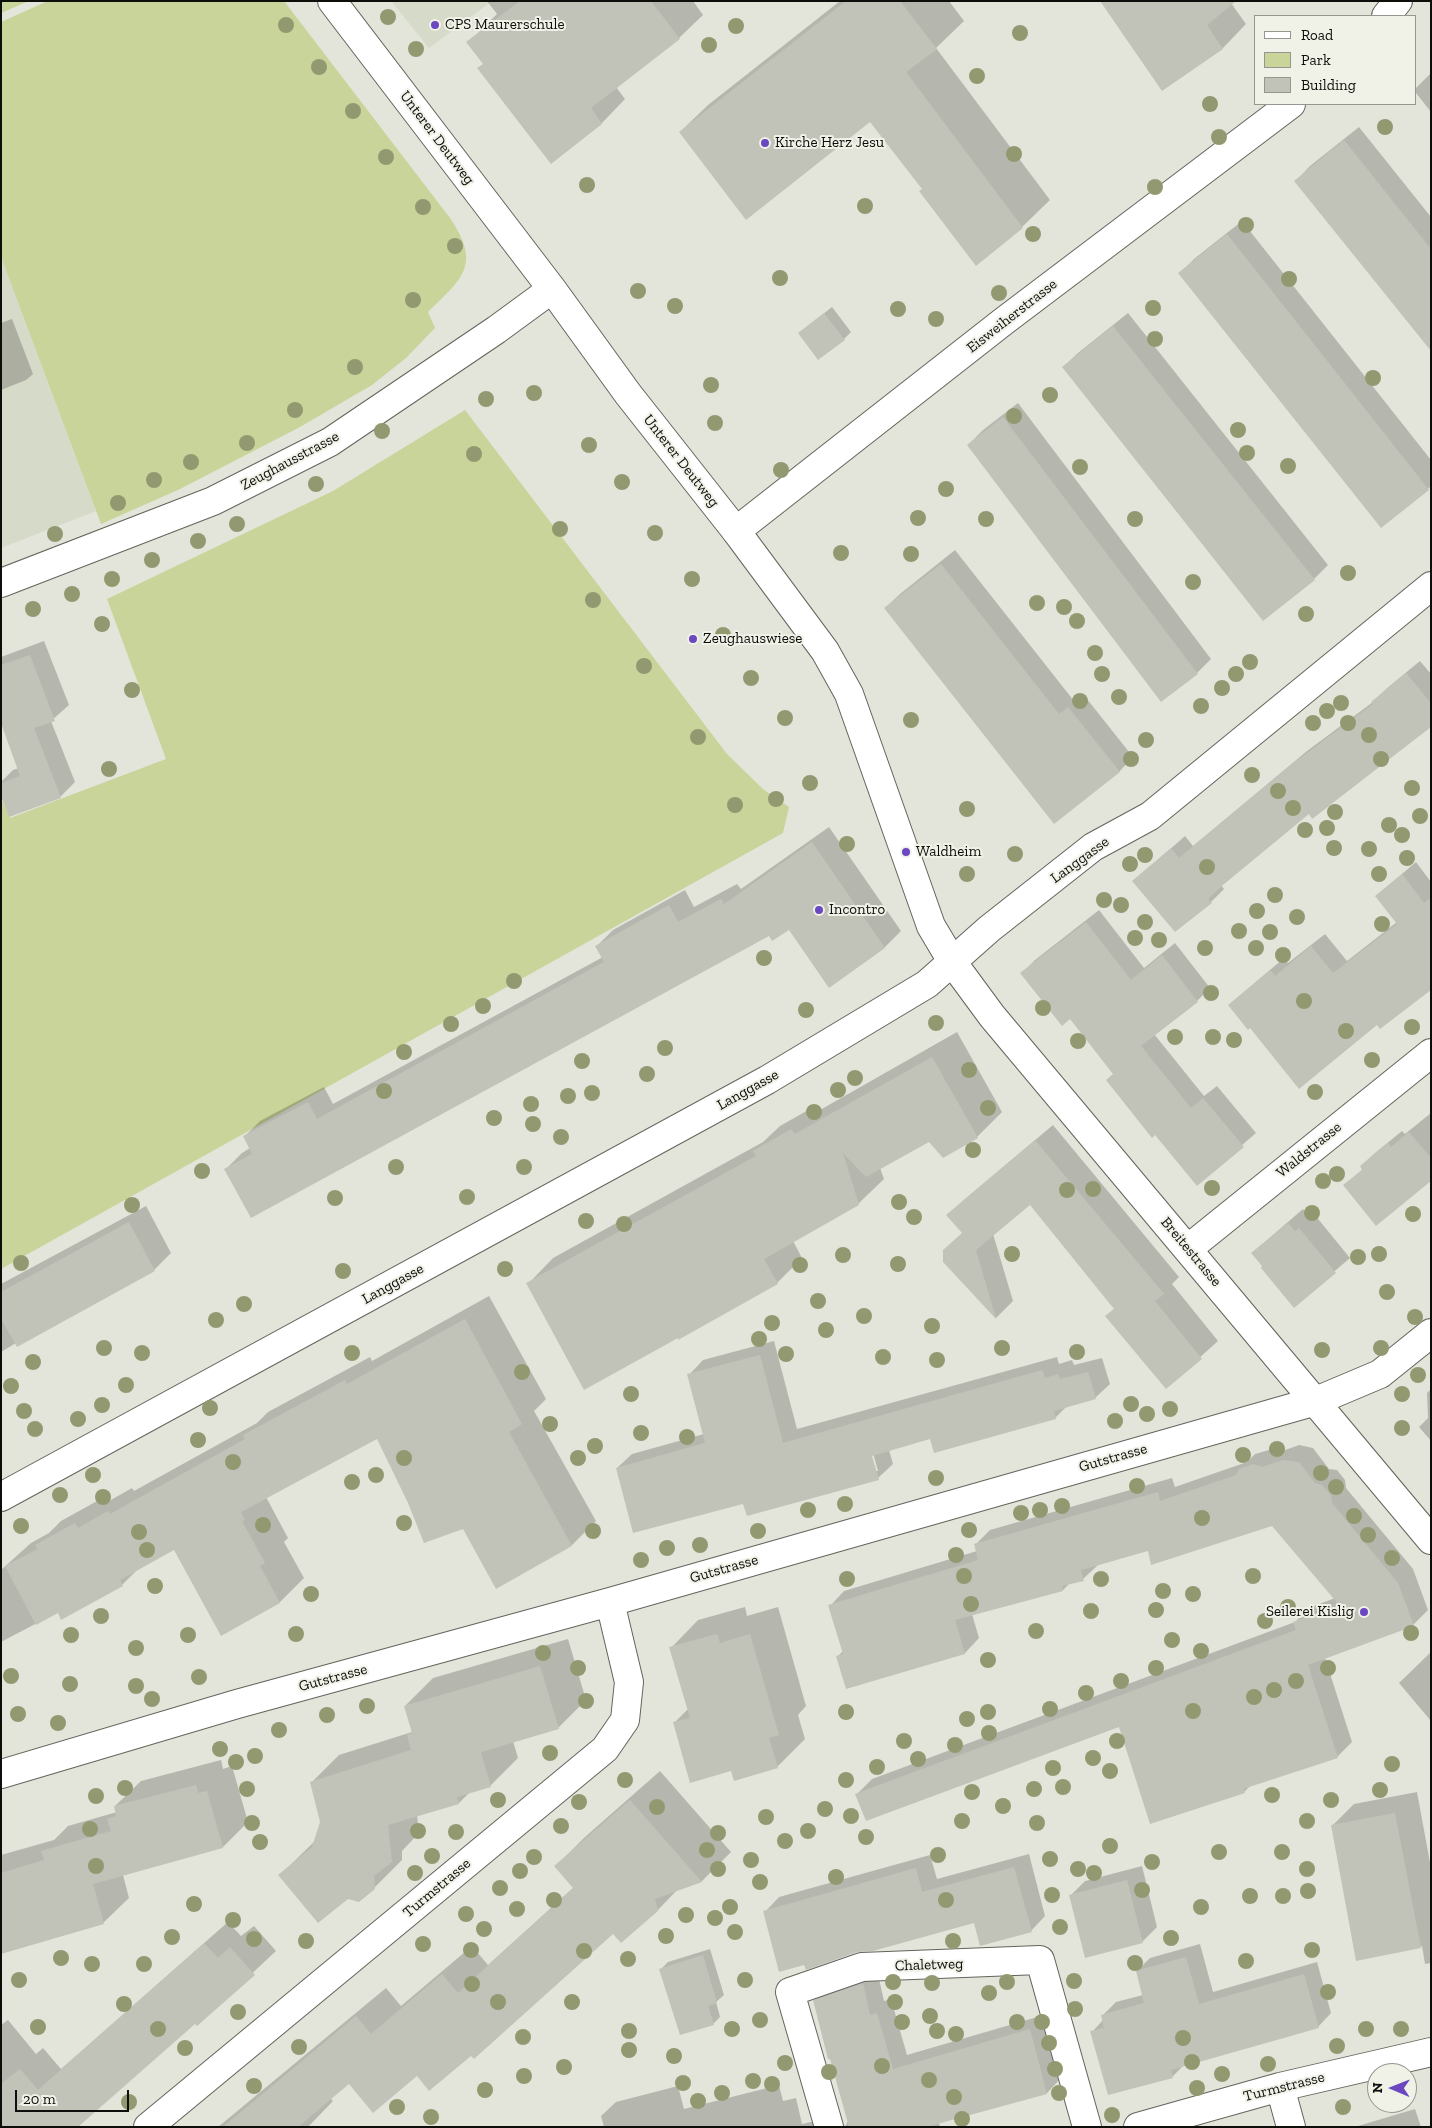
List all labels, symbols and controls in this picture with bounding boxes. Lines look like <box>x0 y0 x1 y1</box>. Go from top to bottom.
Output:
legend <box>1254 15 1417 105</box>
place label: CPS Maurerschule <box>445 16 564 34</box>
marker: CPS Maurerschule <box>429 19 441 31</box>
text: Road <box>1301 26 1333 44</box>
text: Park <box>1301 51 1331 69</box>
text: Building <box>1301 76 1356 94</box>
street label: Unterer Deutweg <box>396 88 478 188</box>
place label: Kirche Herz Jesu <box>775 134 884 152</box>
marker: Kirche Herz Jesu <box>759 137 771 149</box>
street label: Eisweiherstrasse <box>963 275 1061 357</box>
street label: Unterer Deutweg <box>639 411 723 511</box>
street label: Zeughausstrasse <box>238 428 342 494</box>
place label: Zeughauswiese <box>703 630 802 648</box>
marker: Zeughauswiese <box>687 633 699 645</box>
street label: Langgasse <box>1047 833 1113 887</box>
place label: Waldheim <box>916 843 981 861</box>
marker: Waldheim <box>900 846 912 858</box>
place label: Incontro <box>829 901 885 919</box>
marker: Incontro <box>813 904 825 916</box>
street label: Langgasse <box>714 1066 782 1114</box>
street label: Waldstrasse <box>1273 1118 1345 1182</box>
street label: Breitestrasse <box>1157 1214 1225 1290</box>
street label: Langgasse <box>359 1260 427 1308</box>
street label: Gutstrasse <box>1077 1440 1149 1476</box>
street label: Gutstrasse <box>688 1551 760 1587</box>
place label: Seilerei Kislig <box>1266 1603 1354 1621</box>
marker: Seilerei Kislig <box>1358 1606 1370 1618</box>
street label: Gutstrasse <box>297 1660 369 1696</box>
street label: Turmstrasse <box>399 1854 475 1922</box>
street label: Chaletweg <box>894 1955 964 1975</box>
north arrow <box>1367 2063 1417 2113</box>
street label: Turmstrasse <box>1242 2068 1326 2106</box>
scale bar <box>18 2080 131 2112</box>
text: N <box>1369 2082 1386 2093</box>
text: 20 m <box>23 2090 56 2108</box>

